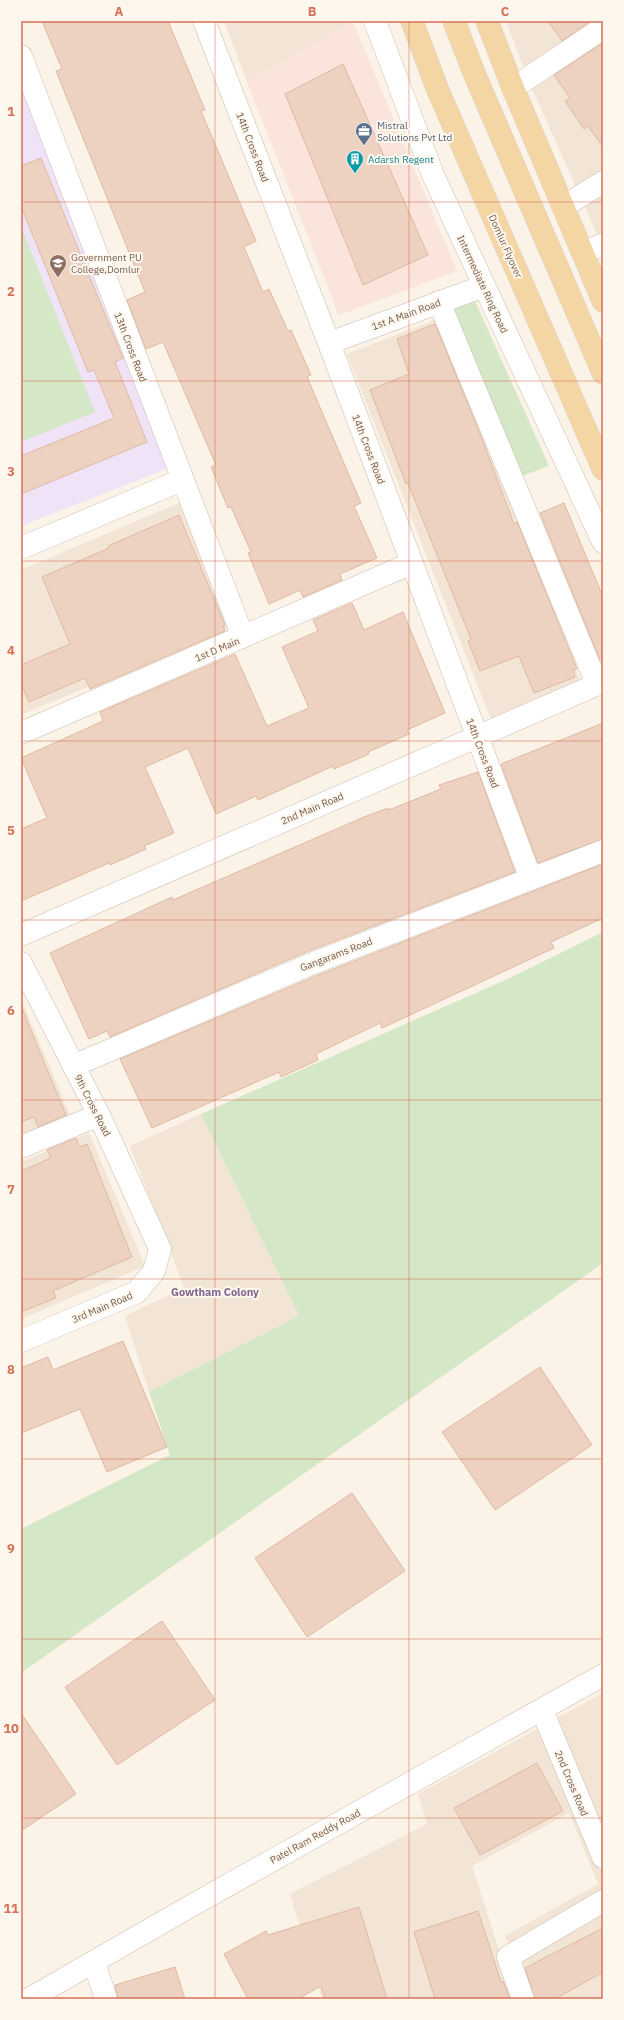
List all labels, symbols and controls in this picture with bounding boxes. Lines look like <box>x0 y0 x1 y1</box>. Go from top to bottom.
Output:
text: A <box>115 3 124 20</box>
text: B <box>308 3 317 20</box>
text: C <box>501 3 510 20</box>
text: 1 <box>7 103 15 120</box>
street label: 14th Cross Road <box>233 110 272 184</box>
place label: Mistral Solutions Pvt Ltd <box>377 119 452 144</box>
office icon: Mistral Solutions Pvt Ltd <box>354 121 374 146</box>
building icon: Adarsh Regent <box>345 149 365 174</box>
place label: Adarsh Regent <box>368 153 434 166</box>
street label: Domlur Flyover <box>486 212 525 280</box>
street label: Intermediate Ring Road <box>454 233 511 335</box>
place label: Government PU College,Domlur <box>71 251 142 276</box>
school or university icon: Government PU College,Domlur <box>48 253 68 278</box>
text: 2 <box>7 283 15 300</box>
street label: 1st A Main Road <box>370 296 442 333</box>
street label: 13th Cross Road <box>111 310 150 384</box>
street label: 14th Cross Road <box>349 412 388 486</box>
text: 3 <box>7 463 15 480</box>
street label: 1st D Main <box>193 634 242 665</box>
text: 4 <box>7 642 15 659</box>
street label: 14th Cross Road <box>463 716 502 790</box>
street label: 2nd Main Road <box>279 789 346 828</box>
text: 5 <box>7 822 15 839</box>
street label: Gangarams Road <box>298 935 374 974</box>
text: 6 <box>7 1002 15 1019</box>
street label: 9th Cross Road <box>71 1072 114 1138</box>
text: 7 <box>7 1181 15 1198</box>
district label: Gowtham Colony <box>171 1285 259 1299</box>
street label: 3rd Main Road <box>70 1289 135 1326</box>
text: 8 <box>7 1361 15 1378</box>
text: 9 <box>7 1540 15 1557</box>
text: 10 <box>3 1720 19 1737</box>
street label: 2nd Cross Road <box>552 1748 591 1818</box>
street label: Patel Ram Reddy Road <box>268 1806 363 1867</box>
text: 11 <box>3 1900 19 1917</box>

